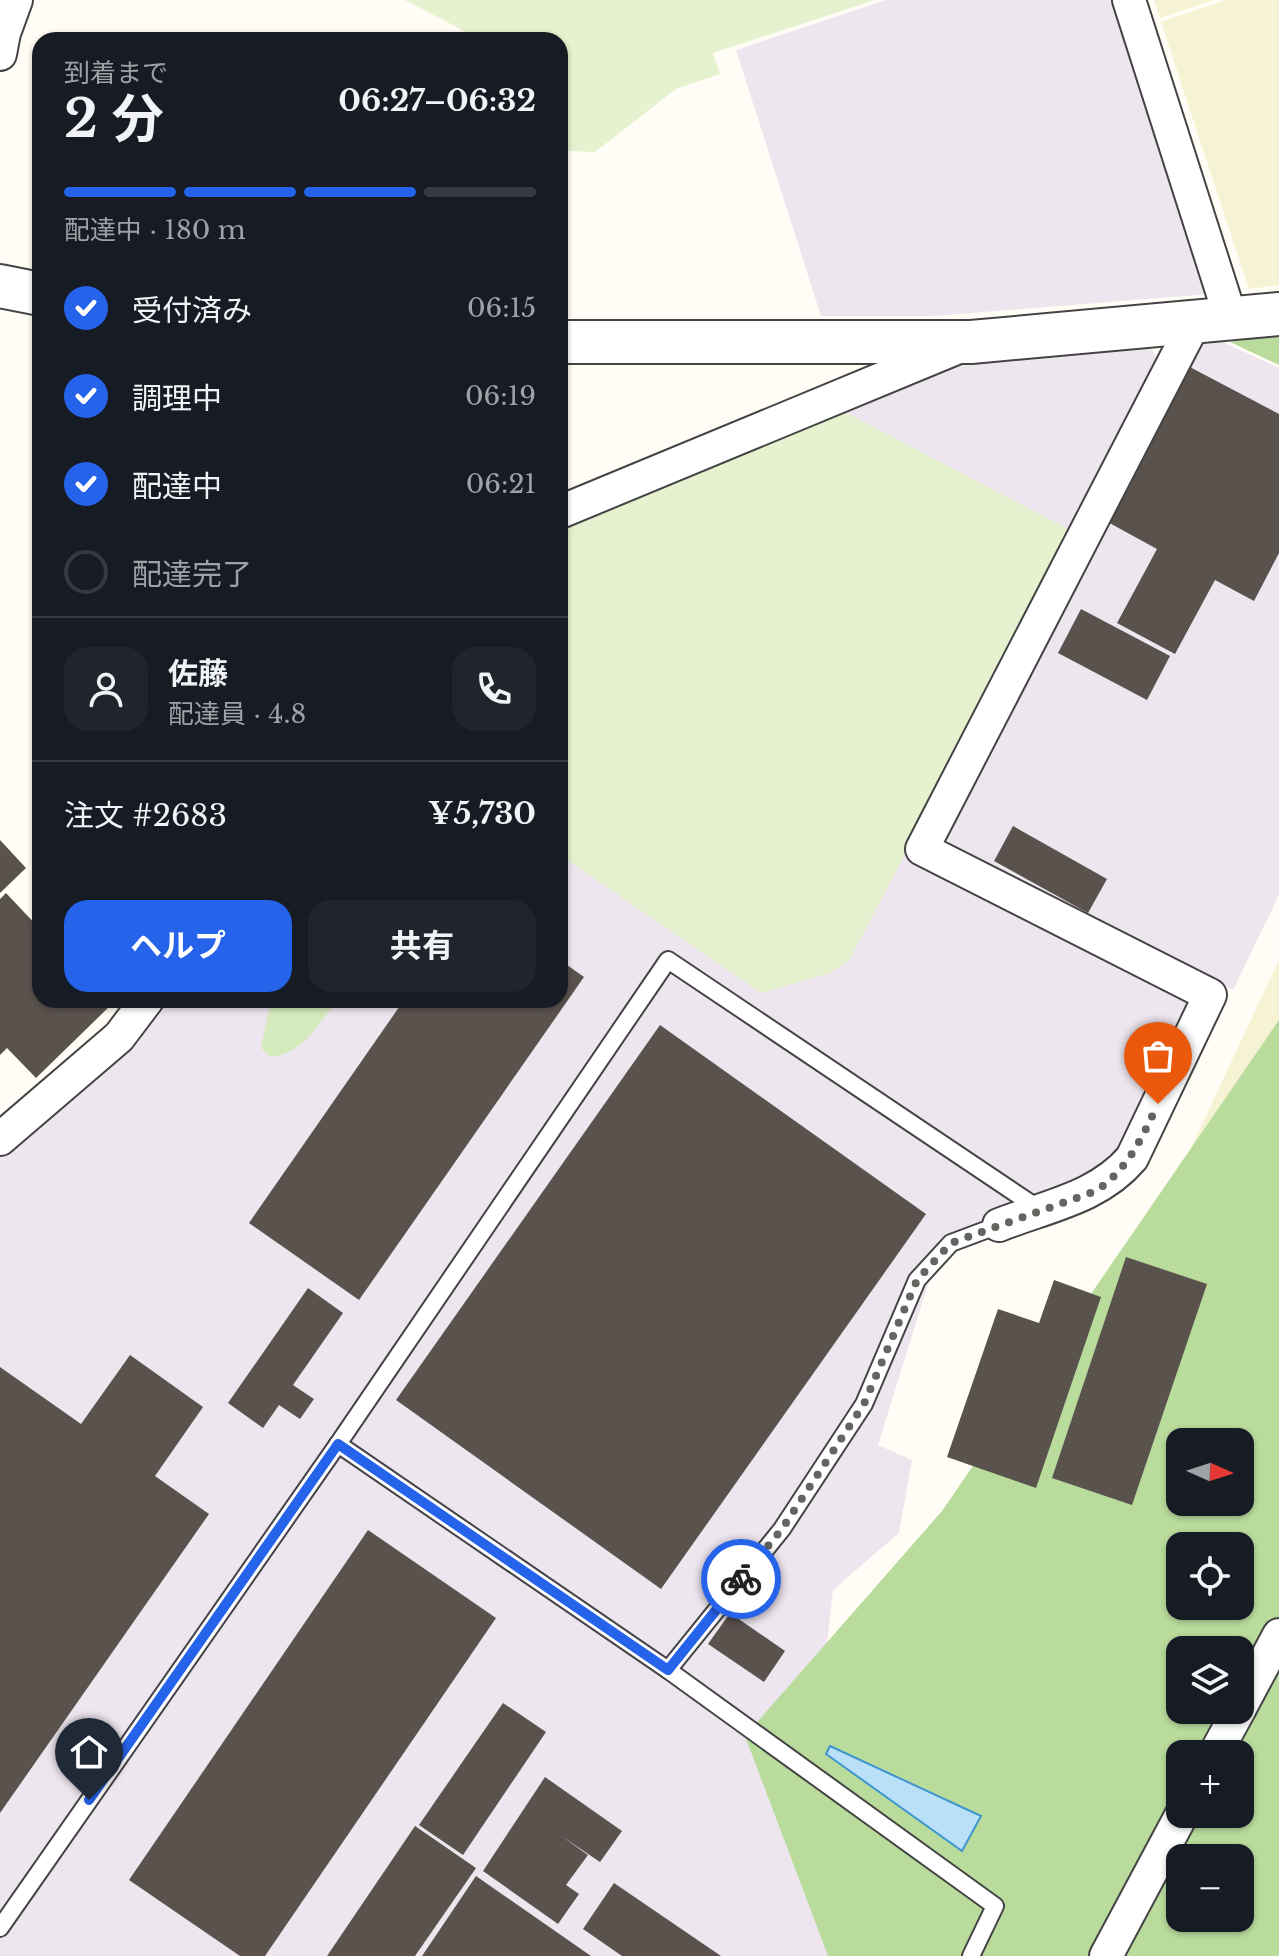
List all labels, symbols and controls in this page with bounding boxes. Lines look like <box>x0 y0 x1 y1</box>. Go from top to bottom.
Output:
text: 到着まで <box>64 57 168 89</box>
text: 06:27–06:32 <box>338 82 536 119</box>
text: 2 分 <box>64 87 164 151</box>
text: 配達中 · 180 m <box>64 214 246 246</box>
icon: check <box>64 286 108 330</box>
text: 受付済み <box>132 292 252 329</box>
text: 06:15 <box>467 292 536 324</box>
icon: check <box>64 374 108 418</box>
text: 調理中 <box>132 380 222 417</box>
text: 06:19 <box>465 380 536 412</box>
icon: check <box>64 462 108 506</box>
text: 配達中 <box>132 468 222 505</box>
text: 06:21 <box>466 468 536 500</box>
text: 配達完了 <box>132 556 252 593</box>
button: person <box>64 647 148 731</box>
button: phone <box>452 647 536 731</box>
text: 佐藤 <box>168 655 228 692</box>
text: 配達員 · 4.8 <box>168 698 306 730</box>
text: ¥5,730 <box>428 795 536 832</box>
text: 注文 #2683 <box>64 797 227 834</box>
button: ヘルプ <box>64 900 292 992</box>
button: 共有 <box>308 900 536 992</box>
pin <box>1124 1022 1192 1104</box>
icon: bag <box>1136 1034 1180 1078</box>
north arrow <box>1166 1428 1254 1516</box>
map controls <box>1166 1428 1254 1932</box>
button: locate <box>1166 1532 1254 1620</box>
courier <box>701 1539 781 1619</box>
icon: bike <box>719 1557 763 1601</box>
button: layers <box>1166 1636 1254 1724</box>
pin <box>55 1718 123 1800</box>
icon: home <box>67 1730 111 1774</box>
button: + <box>1166 1740 1254 1828</box>
button: − <box>1166 1844 1254 1932</box>

